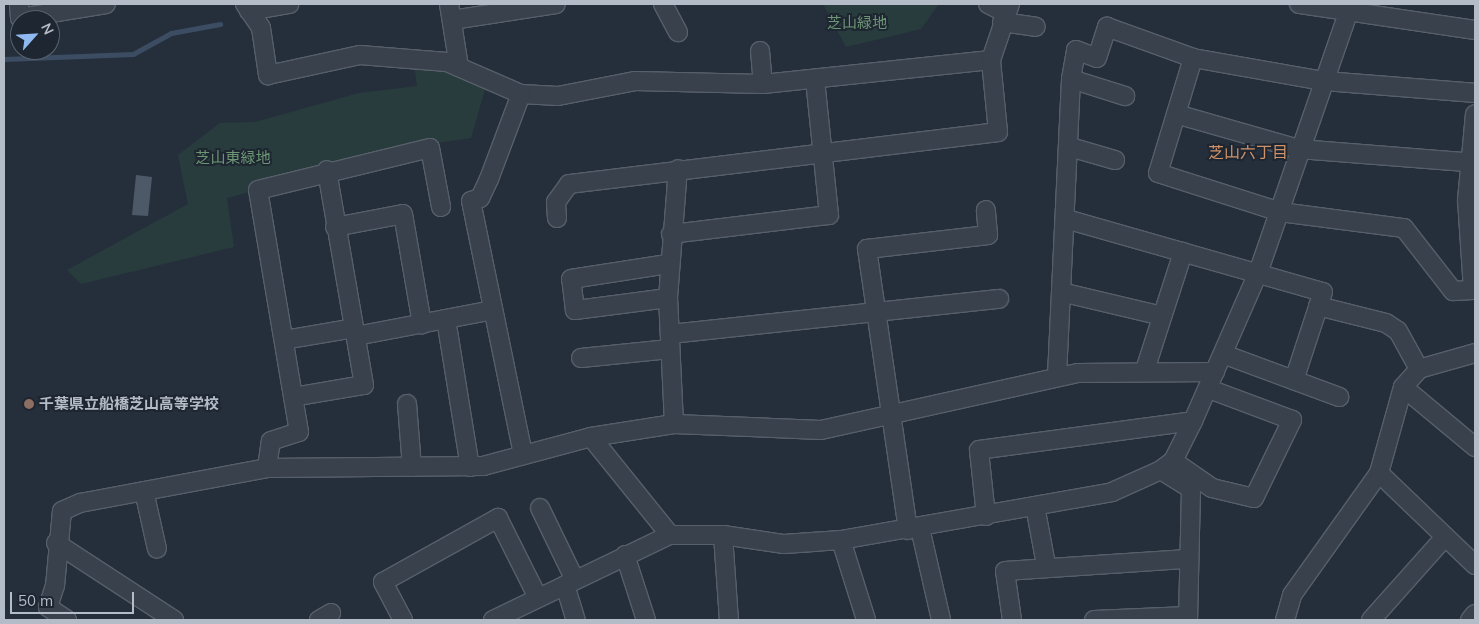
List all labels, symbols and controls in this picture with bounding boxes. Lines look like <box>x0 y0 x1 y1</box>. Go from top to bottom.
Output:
north arrow <box>10 10 60 60</box>
park label: 芝山緑地 <box>827 14 887 32</box>
text: N <box>37 20 58 38</box>
district label: 芝山六丁目 <box>1208 142 1288 162</box>
park label: 芝山東緑地 <box>196 149 270 167</box>
place label: 千葉県立船橋芝山高等学校 <box>39 395 219 413</box>
marker: 千葉県立船橋芝山高等学校 <box>23 398 35 410</box>
scale bar <box>12 582 136 614</box>
text: 50 m <box>18 591 53 610</box>

